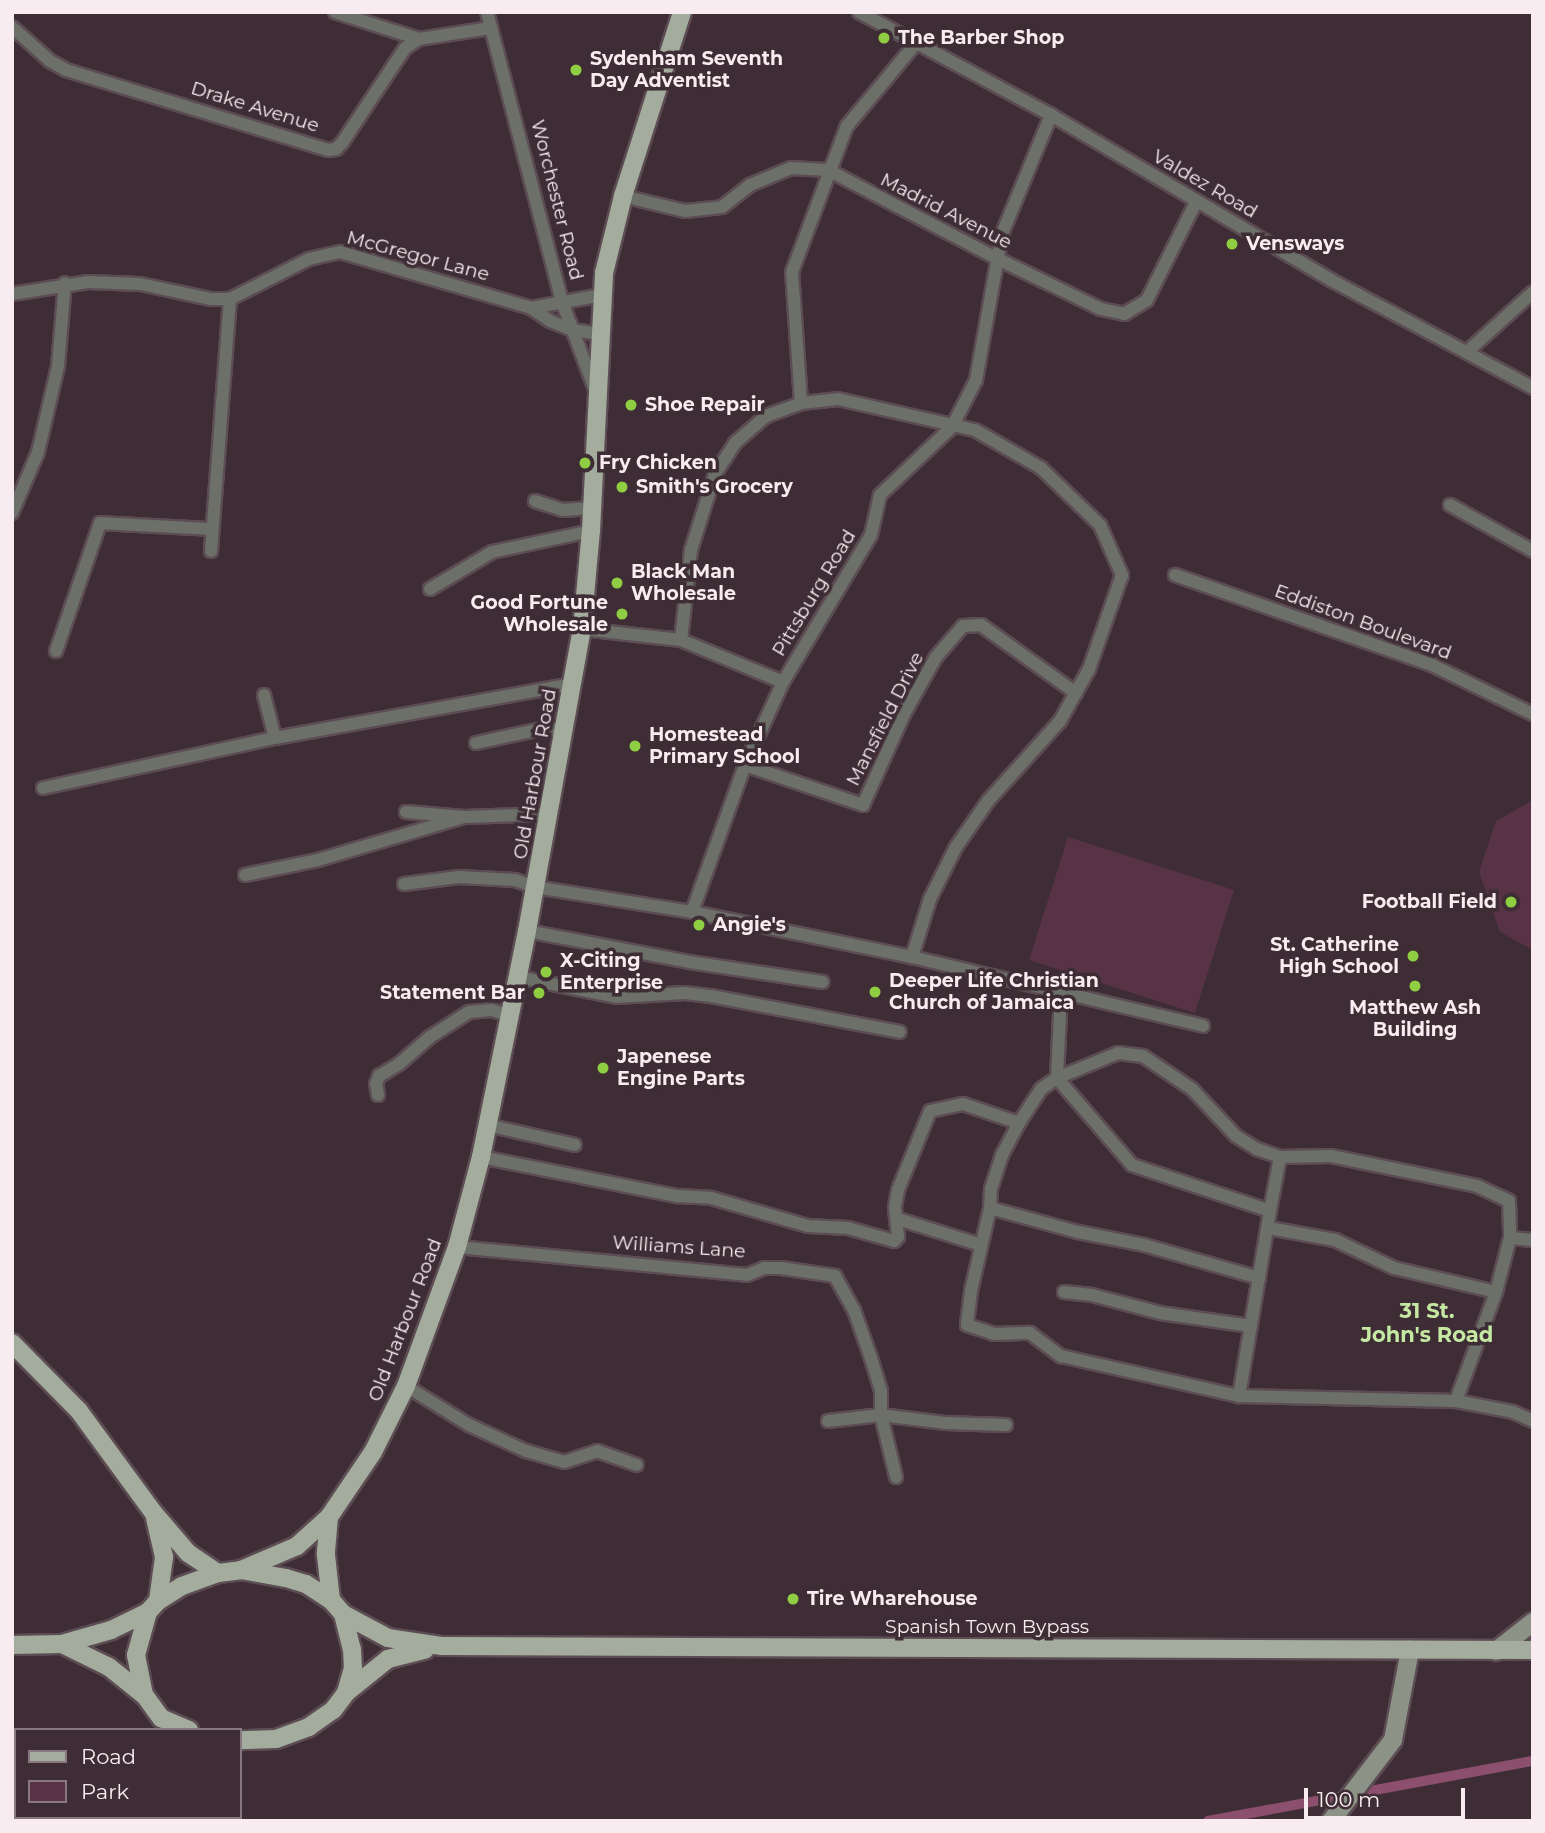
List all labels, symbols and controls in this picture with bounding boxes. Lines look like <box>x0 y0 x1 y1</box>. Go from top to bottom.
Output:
place label: The Barber Shop <box>898 27 1064 49</box>
marker: The Barber Shop <box>876 30 892 46</box>
place label: Sydenham Seventh Day Adventist <box>590 48 783 92</box>
marker: Sydenham Seventh Day Adventist <box>568 62 584 78</box>
street label: Drake Avenue <box>188 77 322 137</box>
street label: Worchester Road <box>526 117 588 283</box>
street label: Valdez Road <box>1149 145 1261 223</box>
street label: Madrid Avenue <box>877 168 1015 254</box>
street label: McGregor Lane <box>344 226 492 286</box>
place label: Vensways <box>1246 233 1344 255</box>
marker: Vensways <box>1224 236 1240 252</box>
place label: Shoe Repair <box>645 394 765 416</box>
marker: Shoe Repair <box>623 397 639 413</box>
place label: Fry Chicken <box>599 452 717 474</box>
marker: Fry Chicken <box>577 455 593 471</box>
place label: Smith's Grocery <box>636 476 793 498</box>
marker: Smith's Grocery <box>614 479 630 495</box>
street label: Pittsburg Road <box>767 526 861 660</box>
place label: Black Man Wholesale <box>631 561 736 605</box>
marker: Black Man Wholesale <box>609 575 625 591</box>
street label: Eddiston Boulevard <box>1271 579 1455 665</box>
place label: Good Fortune Wholesale <box>471 592 608 636</box>
marker: Good Fortune Wholesale <box>614 606 630 622</box>
street label: Mansfield Drive <box>841 648 929 790</box>
street label: Old Harbour Road <box>509 687 561 861</box>
place label: Homestead Primary School <box>649 724 800 768</box>
marker: Homestead Primary School <box>627 738 643 754</box>
place label: Football Field <box>1362 891 1497 913</box>
marker: Football Field <box>1503 894 1519 910</box>
place label: Angie's <box>713 914 786 936</box>
marker: Angie's <box>691 917 707 933</box>
place label: St. Catherine High School <box>1270 934 1399 978</box>
marker: St. Catherine High School <box>1405 948 1421 964</box>
place label: X-Citing Enterprise <box>560 950 663 994</box>
marker: X-Citing Enterprise <box>538 964 554 980</box>
place label: Deeper Life Christian Church of Jamaica <box>889 970 1099 1014</box>
marker: Matthew Ash Building <box>1407 978 1423 994</box>
place label: Statement Bar <box>380 982 525 1004</box>
marker: Deeper Life Christian Church of Jamaica <box>867 984 883 1000</box>
marker: Statement Bar <box>531 985 547 1001</box>
place label: Matthew Ash Building <box>1349 997 1481 1041</box>
place label: Japenese Engine Parts <box>617 1046 745 1090</box>
marker: Japenese Engine Parts <box>595 1060 611 1076</box>
street label: Williams Lane <box>612 1231 746 1263</box>
street label: Old Harbour Road <box>363 1235 447 1405</box>
district label: 31 St. John's Road <box>1361 1298 1493 1348</box>
place label: Tire Wharehouse <box>807 1588 977 1610</box>
marker: Tire Wharehouse <box>785 1591 801 1607</box>
street label: Spanish Town Bypass <box>885 1616 1089 1638</box>
legend <box>14 1728 242 1819</box>
text: Road <box>81 1744 136 1769</box>
scale bar <box>1307 1773 1468 1817</box>
text: Park <box>81 1779 129 1804</box>
text: 100 m <box>1317 1787 1380 1812</box>

